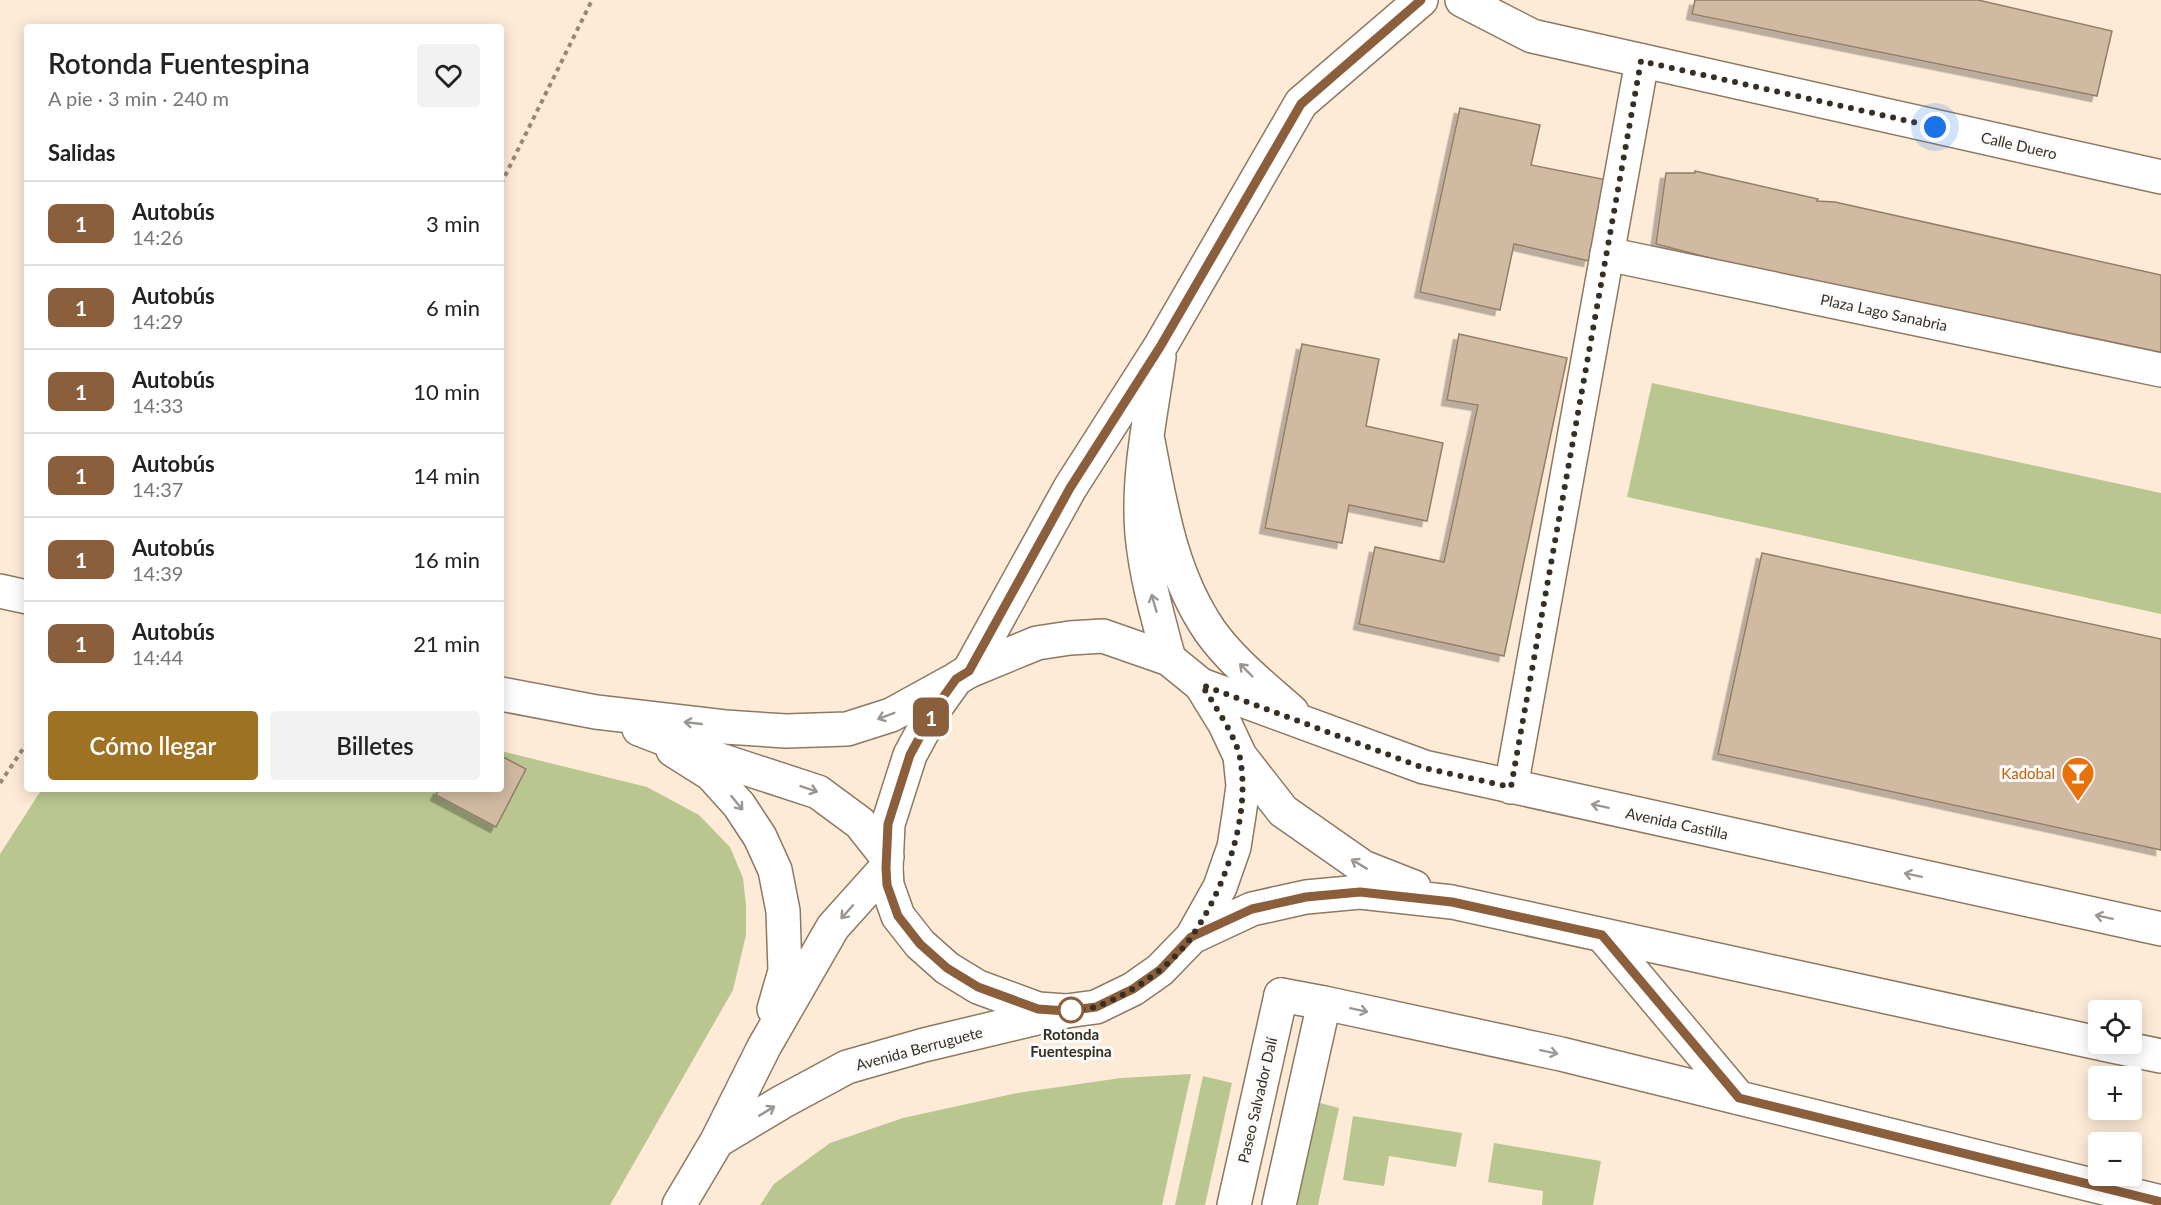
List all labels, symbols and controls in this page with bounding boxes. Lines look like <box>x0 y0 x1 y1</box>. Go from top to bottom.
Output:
button: heart <box>417 44 480 107</box>
text: Rotonda Fuentespina <box>48 46 310 80</box>
text: A pie · 3 min · 240 m <box>48 86 229 110</box>
your location <box>1920 112 1950 142</box>
street label: Calle Duero <box>1979 128 2059 162</box>
text: Salidas <box>48 139 115 166</box>
text: Autobús <box>132 198 215 225</box>
text: 3 min <box>426 210 480 237</box>
text: 1 <box>75 211 87 236</box>
text: 14:26 <box>132 225 183 249</box>
text: Autobús <box>132 282 215 309</box>
street label: Plaza Lago Sanabria <box>1819 290 1949 334</box>
text: 6 min <box>426 294 480 321</box>
text: 1 <box>75 295 87 320</box>
text: 14:29 <box>132 309 183 333</box>
text: Autobús <box>132 366 215 393</box>
text: 10 min <box>413 378 480 405</box>
text: 1 <box>75 379 87 404</box>
text: 14:33 <box>132 393 183 417</box>
text: Autobús <box>132 450 215 477</box>
text: 14 min <box>413 462 480 489</box>
text: 1 <box>75 463 87 488</box>
text: 14:37 <box>132 477 183 501</box>
text: Autobús <box>132 534 215 561</box>
text: 16 min <box>413 546 480 573</box>
text: 1 <box>75 547 87 572</box>
text: 14:39 <box>132 561 183 585</box>
one-way arrow <box>1148 594 1159 613</box>
text: Autobús <box>132 618 215 645</box>
text: 21 min <box>413 630 480 657</box>
text: 1 <box>75 631 87 656</box>
text: 14:44 <box>132 645 183 669</box>
one-way arrow <box>1238 662 1253 677</box>
line badge: 1 <box>912 698 950 736</box>
text: 1 <box>925 705 937 730</box>
button: Cómo llegar <box>48 711 258 780</box>
button: Billetes <box>270 711 480 780</box>
one-way arrow <box>877 711 896 722</box>
one-way arrow <box>684 718 704 729</box>
bar icon: Kadobal <box>2060 755 2096 802</box>
place label: Kadobal <box>2001 764 2055 782</box>
one-way arrow <box>799 784 818 795</box>
one-way arrow <box>730 795 743 811</box>
one-way arrow <box>1590 800 1609 812</box>
street label: Avenida Castilla <box>1624 803 1730 843</box>
one-way arrow <box>1351 857 1368 869</box>
one-way arrow <box>1904 869 1924 880</box>
one-way arrow <box>840 904 854 919</box>
one-way arrow <box>2095 910 2114 922</box>
marker: Rotonda Fuentespina <box>1058 997 1084 1023</box>
map controls <box>2088 1000 2142 1186</box>
button: locate <box>2088 1000 2142 1054</box>
one-way arrow <box>1349 1005 1368 1016</box>
street label: Avenida Berruguete <box>854 1022 985 1074</box>
place label: Rotonda Fuentespina <box>1030 1025 1112 1060</box>
street label: Paseo Salvador Dalí <box>1234 1034 1281 1165</box>
one-way arrow <box>1539 1047 1559 1058</box>
button: + <box>2088 1066 2142 1120</box>
one-way arrow <box>758 1105 775 1117</box>
button: − <box>2088 1132 2142 1186</box>

